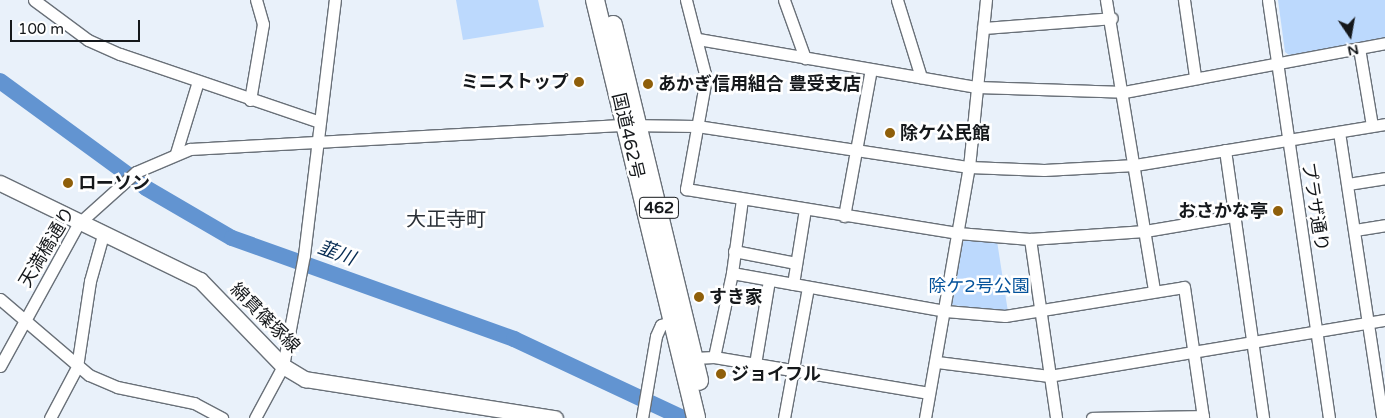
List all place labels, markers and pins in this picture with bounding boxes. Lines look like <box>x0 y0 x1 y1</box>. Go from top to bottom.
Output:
place label: ミニストップ <box>461 71 569 93</box>
place label: あかぎ信用組合 豊受支店 <box>658 73 861 95</box>
marker: ミニストップ <box>573 76 585 88</box>
marker: あかぎ信用組合 豊受支店 <box>642 78 654 90</box>
place label: 除ケ公民館 <box>900 122 990 144</box>
marker: 除ケ公民館 <box>884 127 896 139</box>
place label: ローソン <box>78 172 150 194</box>
marker: ローソン <box>62 177 74 189</box>
place label: おさかな亭 <box>1178 200 1268 222</box>
marker: おさかな亭 <box>1272 205 1284 217</box>
place label: すき家 <box>709 286 763 308</box>
marker: すき家 <box>693 291 705 303</box>
place label: ジョイフル <box>731 363 821 385</box>
marker: ジョイフル <box>715 368 727 380</box>

